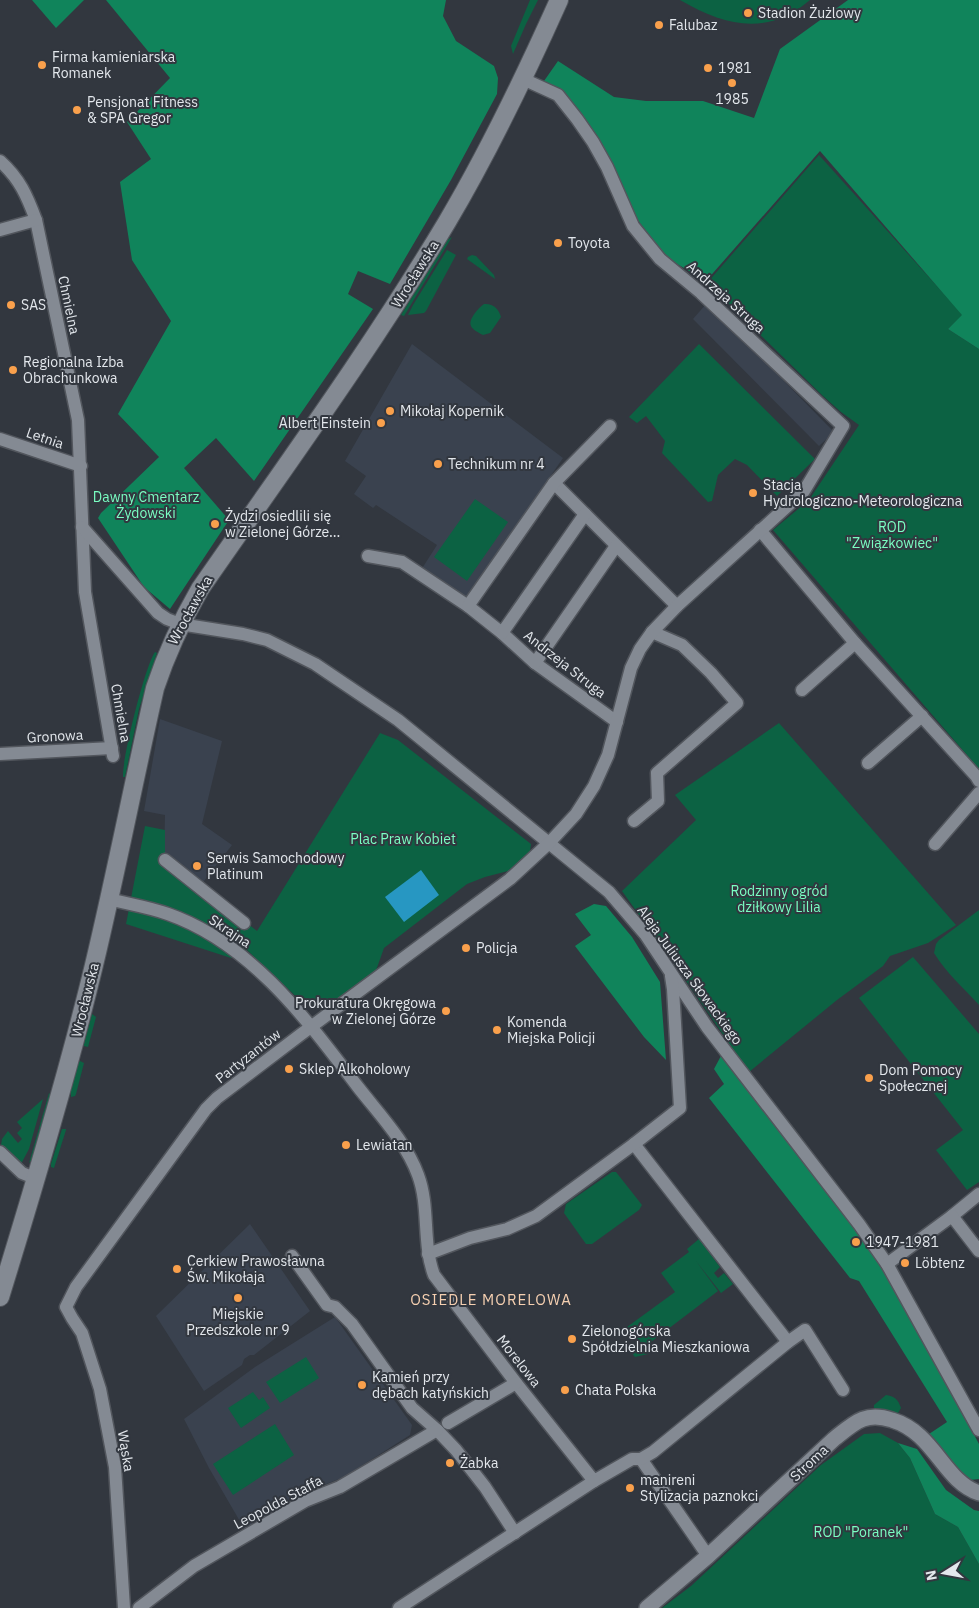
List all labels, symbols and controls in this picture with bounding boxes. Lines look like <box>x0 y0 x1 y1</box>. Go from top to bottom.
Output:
place label: Stadion Żużlowy <box>758 4 861 22</box>
marker: Stadion Żużlowy <box>742 7 754 19</box>
place label: Falubaz <box>669 16 718 34</box>
marker: Falubaz <box>653 19 665 31</box>
place label: Firma kamieniarska Romanek <box>52 48 176 82</box>
marker: Firma kamieniarska Romanek <box>36 59 48 71</box>
place label: 1981 <box>718 59 752 77</box>
marker: 1981 <box>702 62 714 74</box>
marker: 1985 <box>726 77 738 89</box>
place label: 1985 <box>715 90 749 108</box>
place label: Pensjonat Fitness & SPA Gregor <box>87 93 198 127</box>
marker: Pensjonat Fitness & SPA Gregor <box>71 104 83 116</box>
place label: Toyota <box>568 234 611 252</box>
street label: Wrocławska <box>387 237 443 311</box>
marker: Toyota <box>552 237 564 249</box>
street label: Andrzeja Struga <box>683 257 769 337</box>
street label: Chmielna <box>54 274 84 336</box>
place label: SAS <box>21 296 46 314</box>
marker: SAS <box>5 299 17 311</box>
place label: Regionalna Izba Obrachunkowa <box>23 353 124 387</box>
marker: Regionalna Izba Obrachunkowa <box>7 364 19 376</box>
place label: Mikołaj Kopernik <box>400 402 505 420</box>
marker: Mikołaj Kopernik <box>384 405 396 417</box>
place label: Albert Einstein <box>279 414 371 432</box>
marker: Albert Einstein <box>375 417 387 429</box>
street label: Letnia <box>24 423 67 453</box>
place label: Technikum nr 4 <box>448 455 545 473</box>
marker: Technikum nr 4 <box>432 458 444 470</box>
place label: Stacja Hydrologiczno-Meteorologiczna <box>763 476 963 510</box>
marker: Stacja Hydrologiczno-Meteorologiczna <box>747 487 759 499</box>
park label: Dawny Cmentarz Żydowski <box>93 488 200 522</box>
place label: Żydzi osiedlili się w Zielonej Górze... <box>225 507 340 541</box>
marker: Żydzi osiedlili się w Zielonej Górze... <box>209 518 221 530</box>
park label: ROD "Związkowiec" <box>846 518 938 552</box>
street label: Wrocławska <box>164 572 217 648</box>
street label: Andrzeja Struga <box>520 626 610 702</box>
street label: Chmielna <box>107 682 135 744</box>
street label: Gronowa <box>26 726 84 746</box>
park label: Plac Praw Kobiet <box>350 830 456 848</box>
place label: Serwis Samochodowy Platinum <box>207 849 345 883</box>
marker: Serwis Samochodowy Platinum <box>191 860 203 872</box>
park label: Rodzinny ogród dziłkowy Lilia <box>730 882 828 916</box>
street label: Aleja Juliusza Słowackiego <box>633 902 747 1048</box>
street label: Skrajna <box>205 910 255 952</box>
place label: Policja <box>476 939 518 957</box>
marker: Policja <box>460 942 472 954</box>
street label: Wrocławska <box>67 960 103 1039</box>
place label: Prokuratura Okręgowa w Zielonej Górze <box>295 994 437 1028</box>
marker: Prokuratura Okręgowa w Zielonej Górze <box>440 1005 452 1017</box>
place label: Komenda Miejska Policji <box>507 1013 595 1047</box>
marker: Komenda Miejska Policji <box>491 1024 503 1036</box>
street label: Partyzantów <box>212 1025 285 1087</box>
place label: Sklep Alkoholowy <box>299 1060 410 1078</box>
place label: Dom Pomocy Społecznej <box>879 1061 962 1095</box>
marker: Sklep Alkoholowy <box>283 1063 295 1075</box>
marker: Dom Pomocy Społecznej <box>863 1072 875 1084</box>
place label: Lewiatan <box>356 1136 413 1154</box>
marker: Lewiatan <box>340 1139 352 1151</box>
place label: 1947-1981 <box>866 1233 939 1251</box>
marker: 1947-1981 <box>850 1236 862 1248</box>
place label: Cerkiew Prawosławna Św. Mikołaja <box>187 1252 325 1286</box>
place label: Löbtenz <box>915 1254 965 1272</box>
marker: Löbtenz <box>899 1257 911 1269</box>
marker: Cerkiew Prawosławna Św. Mikołaja <box>171 1263 183 1275</box>
district label: OSIEDLE MORELOWA <box>410 1290 572 1309</box>
marker: Miejskie Przedszkole nr 9 <box>232 1292 244 1304</box>
place label: Miejskie Przedszkole nr 9 <box>186 1305 290 1339</box>
place label: Zielonogórska Spółdzielnia Mieszkaniowa <box>582 1322 750 1356</box>
street label: Morelowa <box>493 1331 545 1391</box>
marker: Zielonogórska Spółdzielnia Mieszkaniowa <box>566 1333 578 1345</box>
place label: Kamień przy dębach katyńskich <box>372 1368 489 1402</box>
marker: Kamień przy dębach katyńskich <box>356 1379 368 1391</box>
place label: Chata Polska <box>575 1381 657 1399</box>
marker: Chata Polska <box>559 1384 571 1396</box>
street label: Wąska <box>114 1429 138 1473</box>
street label: Stroma <box>786 1440 832 1485</box>
place label: Żabka <box>460 1454 499 1472</box>
marker: Żabka <box>444 1457 456 1469</box>
street label: Leopolda Staffa <box>230 1471 326 1533</box>
place label: manireni Stylizacja paznokci <box>640 1471 758 1505</box>
marker: manireni Stylizacja paznokci <box>624 1482 636 1494</box>
park label: ROD "Poranek" <box>814 1523 908 1541</box>
north arrow <box>919 1548 969 1598</box>
text: N <box>921 1569 941 1582</box>

